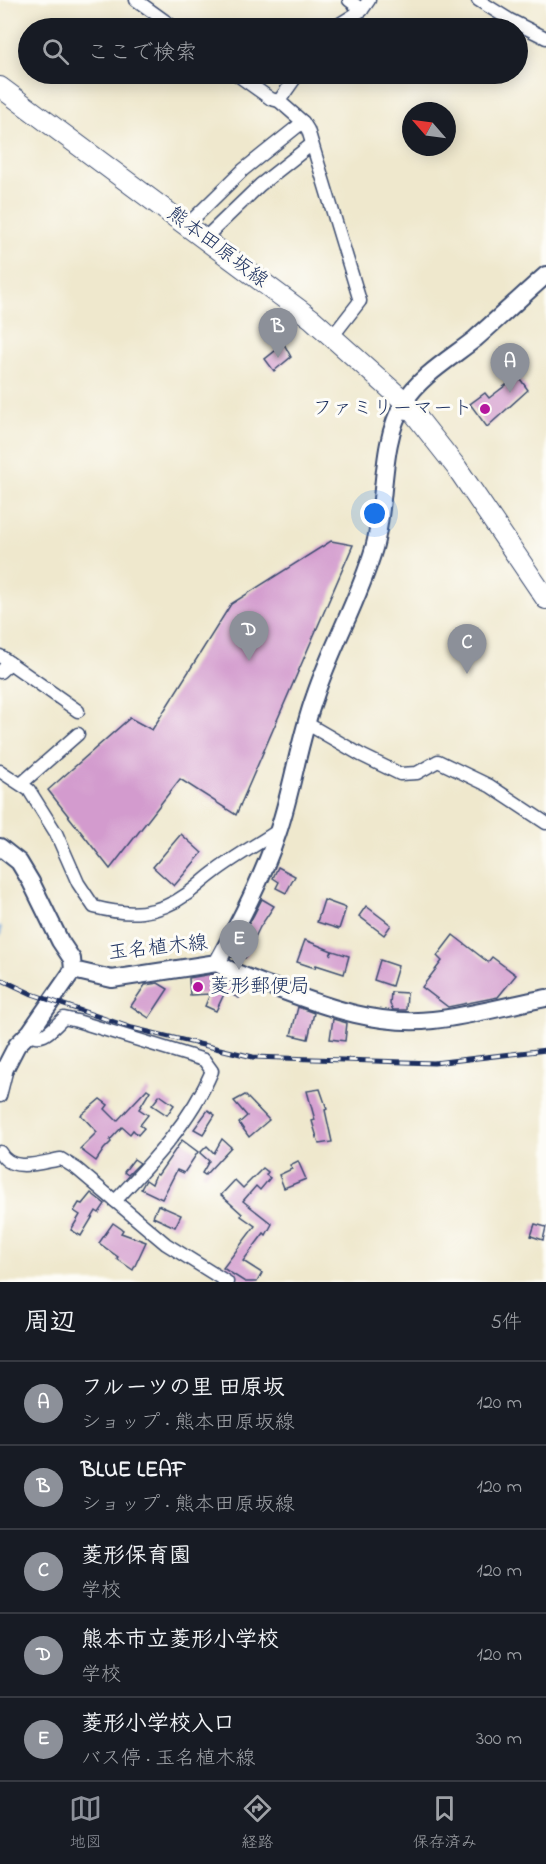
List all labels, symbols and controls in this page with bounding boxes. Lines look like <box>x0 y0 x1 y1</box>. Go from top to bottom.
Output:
search box <box>18 18 528 84</box>
icon: search <box>39 35 72 68</box>
text: ここで検索 <box>87 38 197 70</box>
north arrow <box>402 102 456 156</box>
street label: 熊本田原坂線 <box>160 200 274 296</box>
pin: B <box>258 308 298 358</box>
pin: A <box>490 344 530 393</box>
place label: ファミリーマート <box>313 395 473 424</box>
marker: ファミリーマート <box>478 402 492 416</box>
your location <box>360 499 389 528</box>
pin: D <box>230 612 268 661</box>
pin: C <box>448 624 486 674</box>
pin: E <box>220 920 258 970</box>
street label: 玉名植木線 <box>107 929 209 969</box>
place label: 菱形郵便局 <box>210 973 310 1002</box>
marker: 菱形郵便局 <box>191 980 205 994</box>
text: 周辺 <box>24 1305 76 1343</box>
text: 5件 <box>491 1309 522 1338</box>
text: フルーツの里 田原坂 <box>81 1373 285 1405</box>
text: A <box>37 1389 50 1418</box>
text: 120 m <box>477 1389 522 1418</box>
text: ショップ · 熊本田原坂線 <box>81 1409 294 1438</box>
text: BLUE LEAF <box>81 1455 186 1487</box>
text: B <box>37 1473 50 1502</box>
text: 120 m <box>477 1473 522 1502</box>
text: ショップ · 熊本田原坂線 <box>81 1491 294 1520</box>
text: 菱形保育園 <box>81 1541 191 1573</box>
text: C <box>38 1557 49 1586</box>
text: 120 m <box>477 1557 522 1586</box>
text: 学校 <box>81 1577 121 1606</box>
text: 熊本市立菱形小学校 <box>81 1625 279 1657</box>
text: D <box>36 1641 51 1670</box>
text: 120 m <box>477 1641 522 1670</box>
text: 学校 <box>81 1661 121 1690</box>
text: 菱形小学校入口 <box>81 1709 235 1741</box>
text: E <box>37 1725 50 1754</box>
text: 300 m <box>476 1725 522 1754</box>
text: バス停 · 玉名植木線 <box>81 1745 255 1774</box>
tab: 地図 <box>69 1792 102 1855</box>
tab: 経路 <box>241 1792 274 1855</box>
tab: 保存済み <box>413 1792 477 1855</box>

